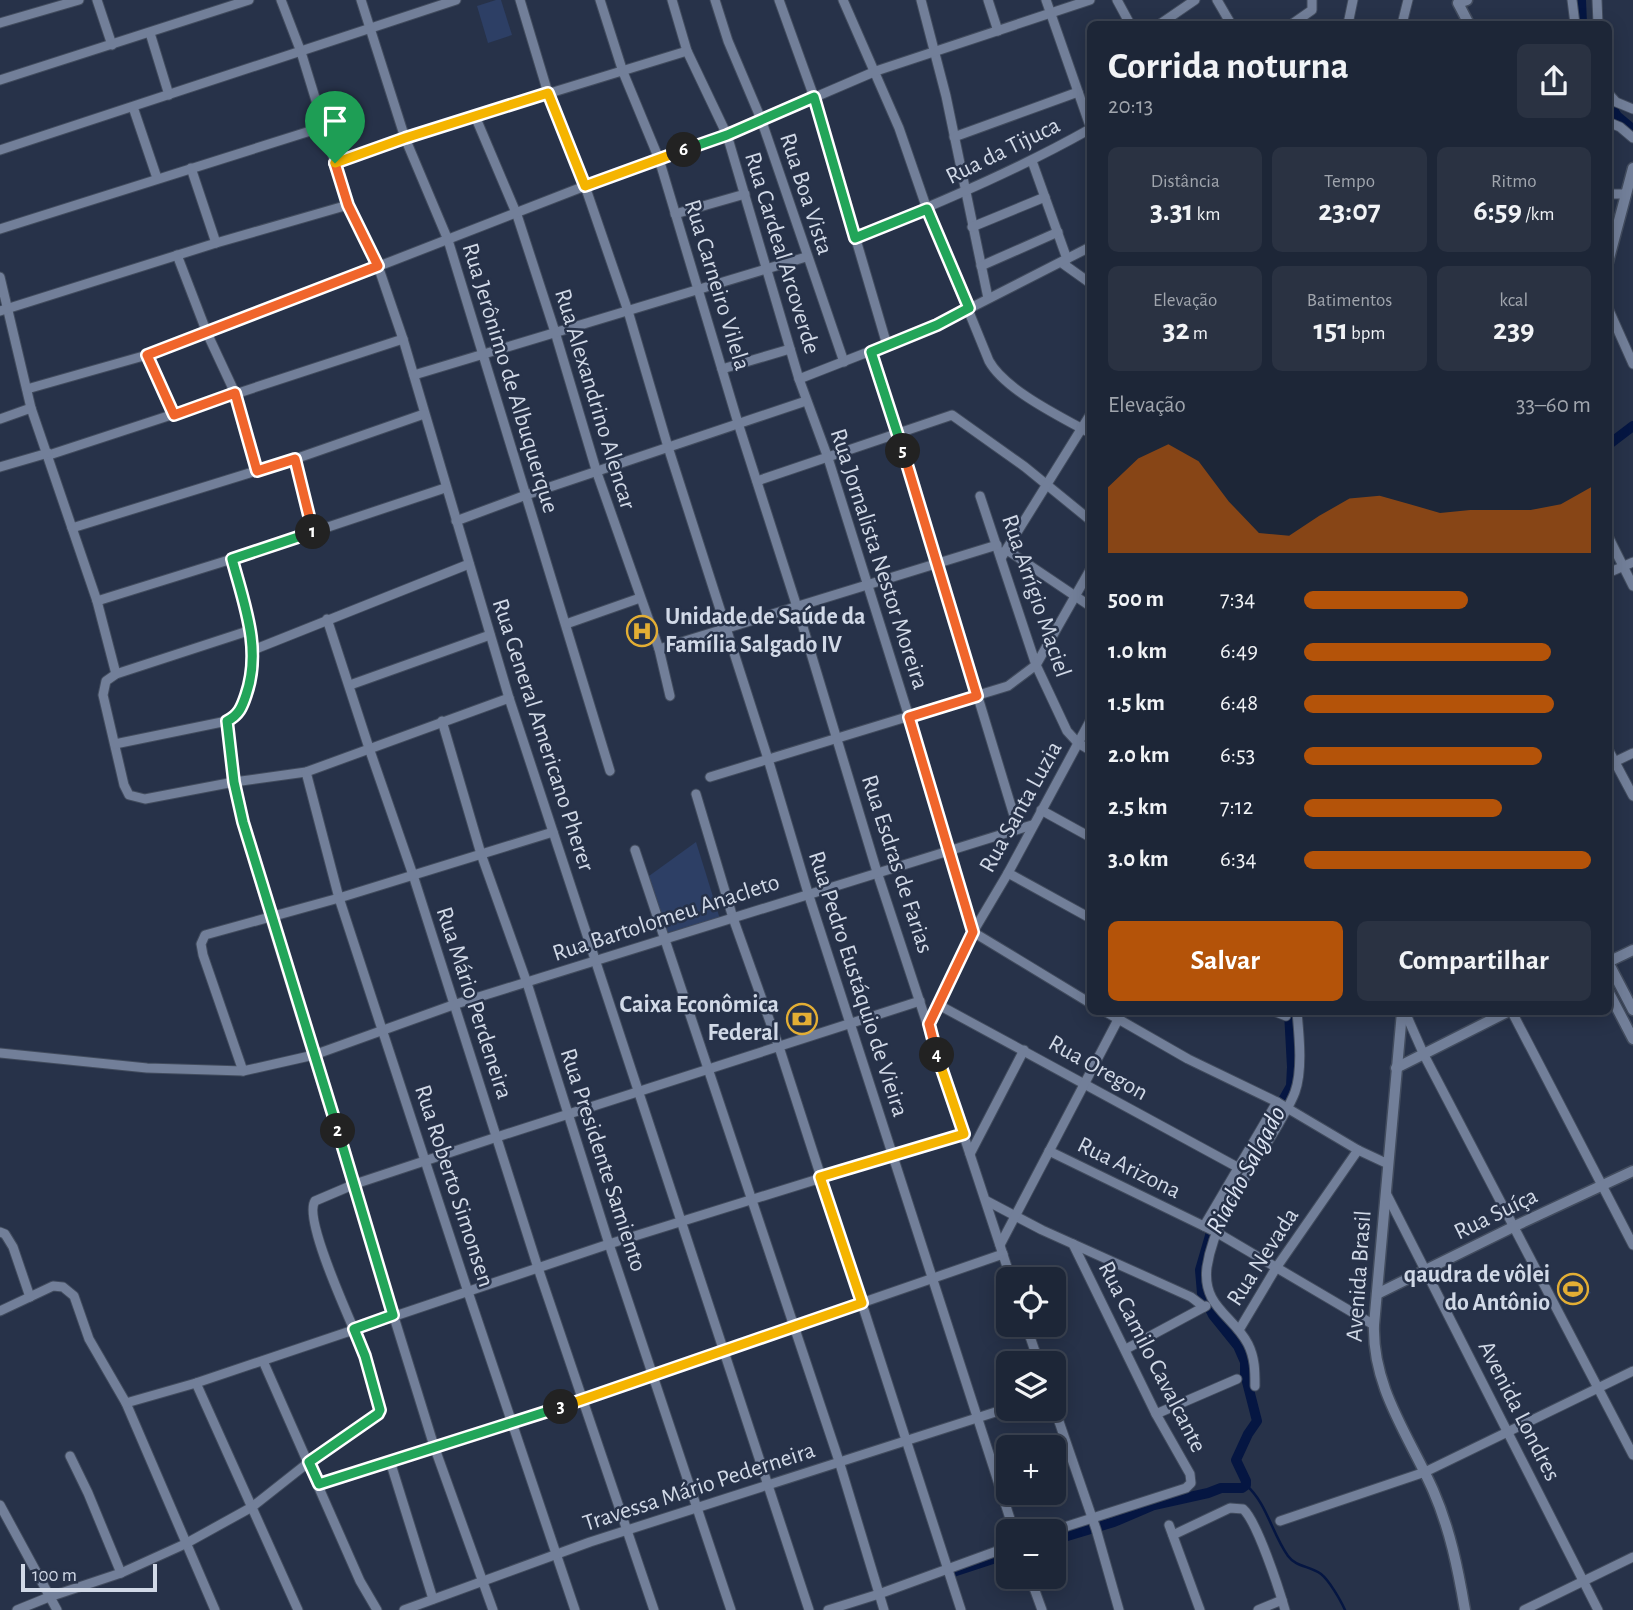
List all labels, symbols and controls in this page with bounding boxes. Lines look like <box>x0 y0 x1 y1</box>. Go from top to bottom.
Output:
button: share <box>1517 44 1591 118</box>
text: Corrida noturna <box>1108 48 1349 86</box>
pin <box>305 91 365 163</box>
text: 20:13 <box>1108 95 1153 118</box>
icon: arrive <box>316 102 354 140</box>
street label: Rua da Tijuca <box>942 113 1064 189</box>
street label: Rua Boa Vista <box>775 130 837 258</box>
pin: 6 <box>666 132 702 168</box>
text: 6 <box>679 140 688 159</box>
street label: Rua Cardeal Arcoverde <box>740 149 824 357</box>
text: Distância <box>1151 172 1220 191</box>
text: Tempo <box>1324 172 1375 191</box>
text: Ritmo <box>1491 172 1537 191</box>
text: 3.31 <box>1150 196 1193 226</box>
text: 23:07 <box>1318 196 1381 226</box>
text: 6:59 <box>1473 196 1522 226</box>
street label: Rua Carneiro Vilela <box>680 197 754 373</box>
text: km <box>1193 205 1220 224</box>
text: /km <box>1522 205 1554 224</box>
street label: Rua Jerônimo de Albuquerque <box>457 240 563 516</box>
street label: Rua Alexandrino Alencar <box>550 286 640 512</box>
text: Elevação <box>1153 291 1217 310</box>
text: Batimentos <box>1307 291 1392 310</box>
text: kcal <box>1499 291 1528 310</box>
text: 32 <box>1162 315 1190 345</box>
text: 151 <box>1313 315 1348 345</box>
text: 239 <box>1493 315 1535 345</box>
text: m <box>1190 324 1208 343</box>
text: bpm <box>1348 324 1386 343</box>
text: Elevação <box>1108 394 1186 417</box>
text: 33–60 m <box>1516 394 1591 417</box>
street label: Rua Jornalista Nestor Moreira <box>825 426 933 692</box>
pin: 5 <box>886 434 920 468</box>
text: 5 <box>898 441 907 460</box>
street label: Rua Arrígio Maciel <box>997 512 1075 680</box>
pin: 1 <box>296 514 330 550</box>
text: 1 <box>309 522 316 541</box>
text: 500 m <box>1108 588 1164 611</box>
text: 7:34 <box>1220 588 1255 611</box>
street label: Rua General Americano Pherer <box>488 596 599 874</box>
place label: Unidade de Saúde da Família Salgado IV <box>665 605 866 657</box>
hospital icon: Unidade de Saúde da Família Salgado IV <box>625 614 659 648</box>
text: 1.0 km <box>1108 640 1167 663</box>
text: 6:49 <box>1220 640 1258 663</box>
text: 1.5 km <box>1108 692 1165 715</box>
text: 6:48 <box>1220 692 1258 715</box>
street label: Rua Santa Luzia <box>975 737 1067 877</box>
text: 2.0 km <box>1108 744 1170 767</box>
text: 6:53 <box>1220 744 1255 767</box>
street label: Rua Esdras de Farias <box>857 772 937 956</box>
text: 2.5 km <box>1108 796 1167 819</box>
text: 7:12 <box>1220 796 1253 819</box>
street label: Rua Pedro Eustáquio de Vieira <box>804 848 912 1120</box>
text: 3.0 km <box>1108 848 1169 871</box>
text: 6:34 <box>1220 848 1257 871</box>
street label: Rua Bartolomeu Anacleto <box>550 870 782 966</box>
street label: Rua Mário Perdeneira <box>432 904 516 1102</box>
button: Salvar <box>1108 921 1343 1001</box>
button: Compartilhar <box>1357 921 1591 1001</box>
place label: Caixa Econômica Federal <box>620 993 779 1045</box>
bank icon: Caixa Econômica Federal <box>785 1002 819 1036</box>
street label: Rua Oregon <box>1044 1031 1152 1105</box>
pin: 4 <box>920 1038 954 1072</box>
street label: Rua Presidente Samiento <box>556 1045 650 1275</box>
text: 4 <box>932 1045 941 1064</box>
street label: Rua Roberto Simonsen <box>410 1082 498 1290</box>
water label: Riacho Salgado <box>1202 1102 1290 1238</box>
pin: 2 <box>320 1114 356 1148</box>
text: 2 <box>333 1121 342 1140</box>
street label: Rua Arizona <box>1073 1133 1185 1203</box>
street label: Rua Suíça <box>1450 1184 1542 1244</box>
street label: Rua Nevada <box>1223 1204 1303 1310</box>
street label: Avenida Brasil <box>1342 1209 1376 1343</box>
street label: Rua Camilo Cavalcante <box>1093 1258 1211 1456</box>
place label: qaudra de vôlei do Antônio <box>1404 1263 1550 1315</box>
map controls <box>996 1267 1066 1589</box>
button: locate <box>996 1267 1066 1337</box>
sports icon: qaudra de vôlei do Antônio <box>1556 1272 1590 1306</box>
street label: Avenida Londres <box>1473 1337 1565 1485</box>
button: layers <box>996 1351 1066 1421</box>
pin: 3 <box>544 1390 578 1424</box>
text: 3 <box>556 1397 565 1416</box>
button: + <box>996 1435 1066 1505</box>
street label: Travessa Mário Pederneira <box>580 1438 818 1536</box>
button: − <box>996 1519 1066 1589</box>
scale bar <box>21 1561 158 1593</box>
text: 100 m <box>32 1566 77 1585</box>

